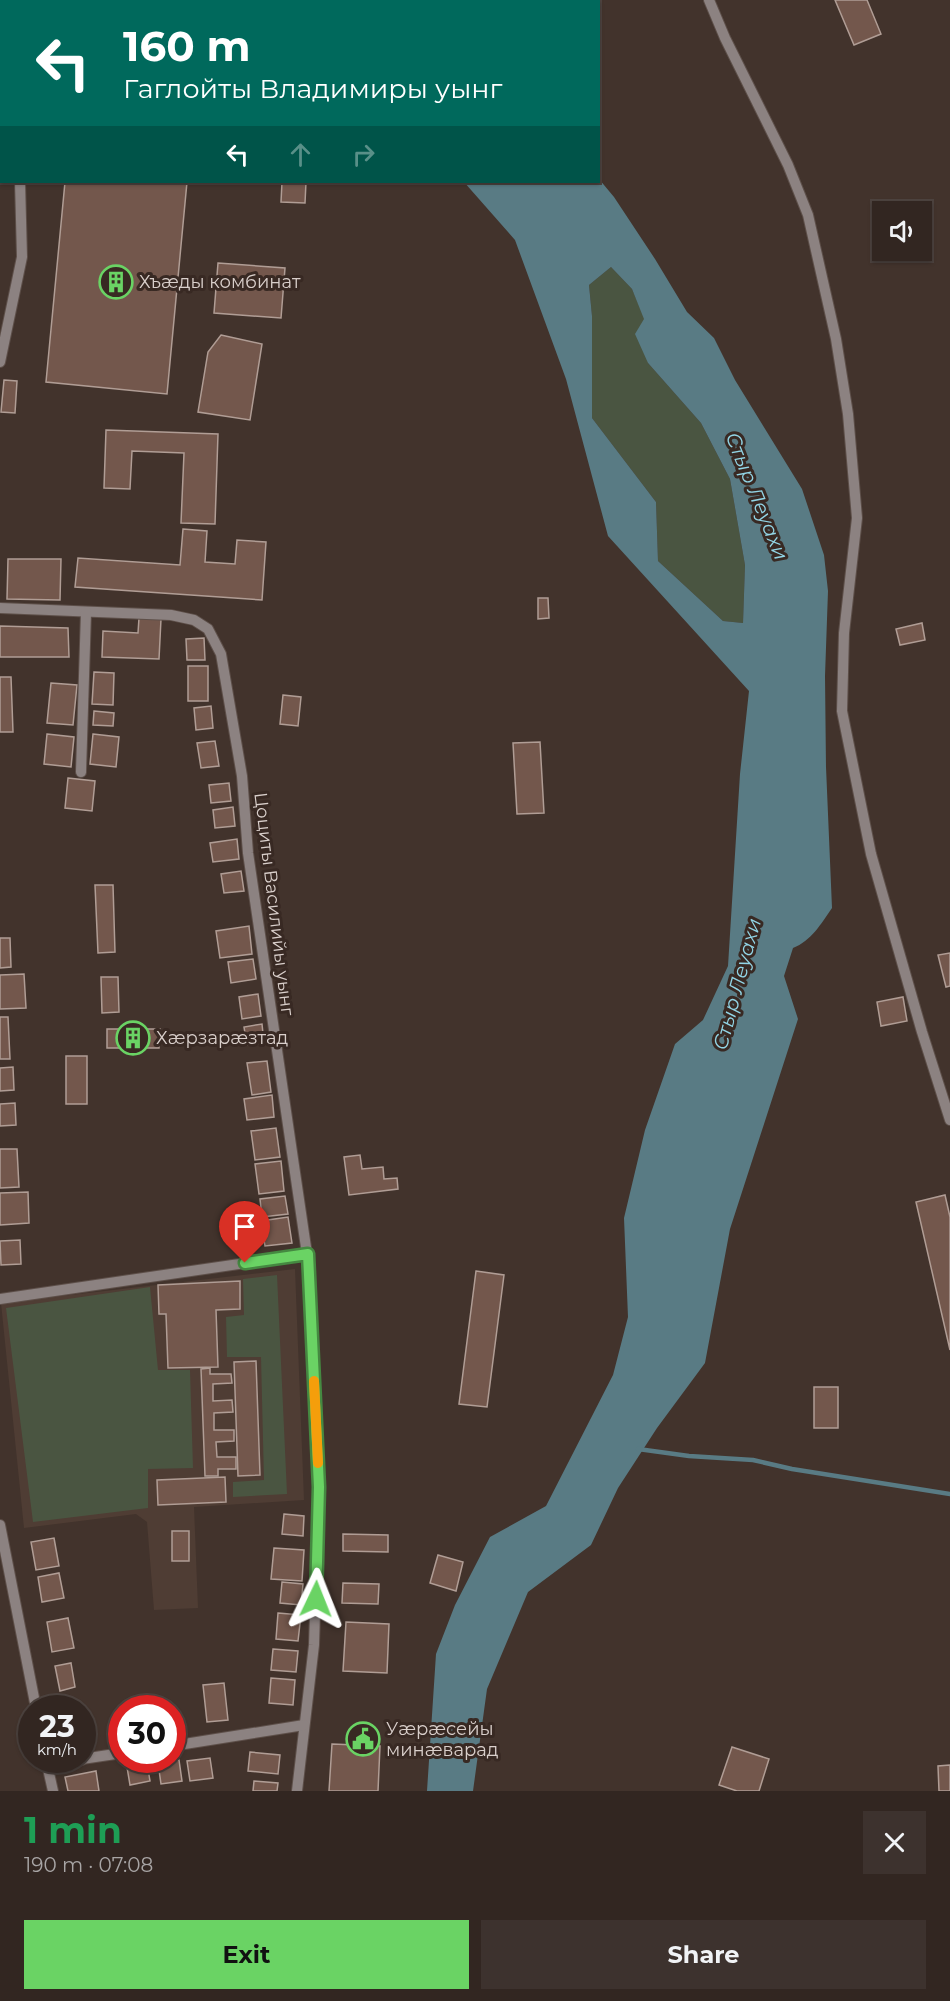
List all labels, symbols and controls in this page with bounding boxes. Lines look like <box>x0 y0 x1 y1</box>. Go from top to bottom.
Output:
text: 160 m <box>123 20 251 72</box>
icon: left <box>24 24 102 102</box>
text: Гаглойты Владимиры уынг <box>123 72 502 105</box>
icon: left <box>221 138 254 171</box>
icon: ahead <box>284 138 317 171</box>
icon: right <box>347 138 380 171</box>
map controls <box>872 201 932 261</box>
button: sound <box>872 201 932 261</box>
building icon: Хъæды комбинат <box>98 264 134 300</box>
place label: Хъæды комбинат <box>139 271 301 293</box>
water label: Стыр Леуахи <box>721 429 793 563</box>
street label: Цоциты Василийы уынг <box>249 791 299 1017</box>
water label: Стыр Леуахи <box>708 915 766 1053</box>
building icon: Хæрзарæзтад <box>115 1020 151 1056</box>
place label: Хæрзарæзтад <box>156 1027 289 1049</box>
pin <box>219 1201 270 1263</box>
icon: arrive <box>228 1210 261 1243</box>
position arrow <box>284 1567 348 1631</box>
speed limit sign: 30 <box>108 1695 186 1773</box>
text: 23 <box>39 1708 75 1745</box>
place label: Уæрæсейы минæварад <box>386 1718 499 1761</box>
public building icon: Уæрæсейы минæварад <box>345 1721 381 1757</box>
text: km/h <box>37 1740 77 1759</box>
text: 1 min <box>24 1808 122 1852</box>
button: close <box>863 1811 926 1874</box>
text: 190 m · 07:08 <box>24 1853 153 1877</box>
button: Exit <box>24 1920 469 1989</box>
button: Share <box>481 1920 926 1989</box>

